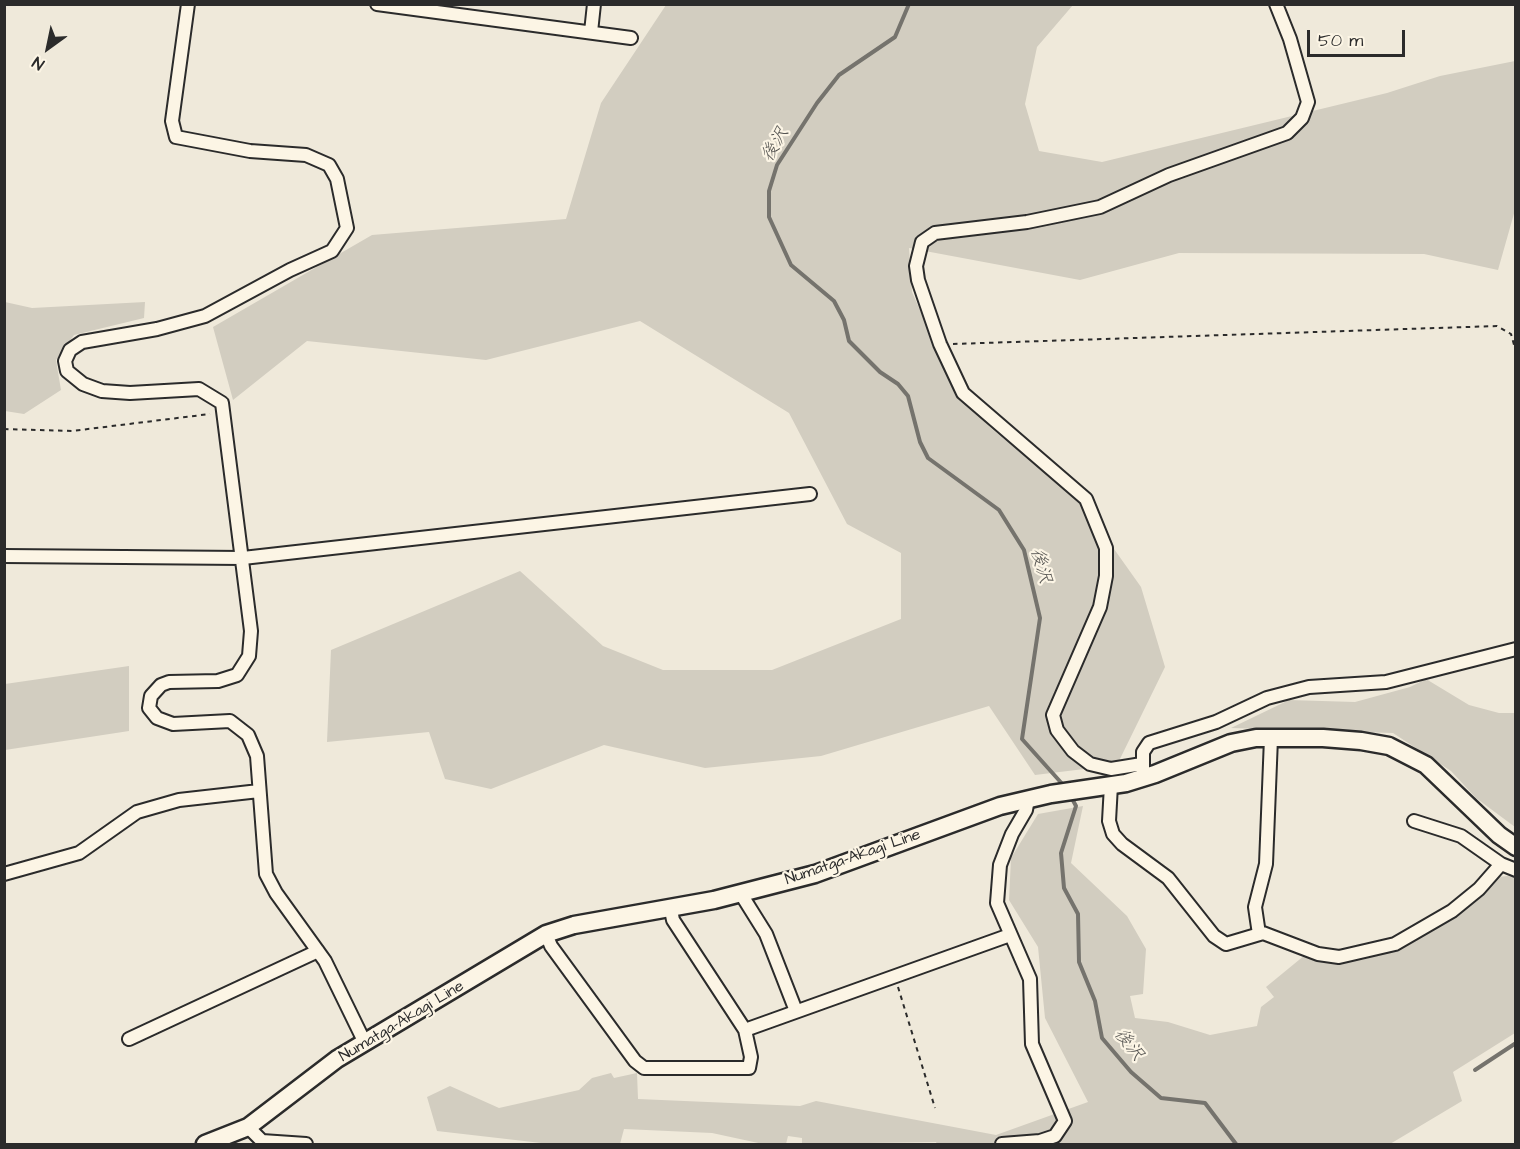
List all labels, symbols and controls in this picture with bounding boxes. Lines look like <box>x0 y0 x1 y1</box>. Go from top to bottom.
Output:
north arrow <box>18 18 78 78</box>
scale bar <box>1310 18 1408 56</box>
text: 50 m <box>1318 28 1363 53</box>
text: N <box>28 51 48 75</box>
water label: 後沢 <box>758 124 794 166</box>
water label: 後沢 <box>1025 546 1055 586</box>
street label: Numatga-Akagi Line <box>783 826 923 890</box>
street label: Numatga-Akagi Line <box>336 977 468 1067</box>
water label: 後沢 <box>1108 1024 1148 1066</box>

